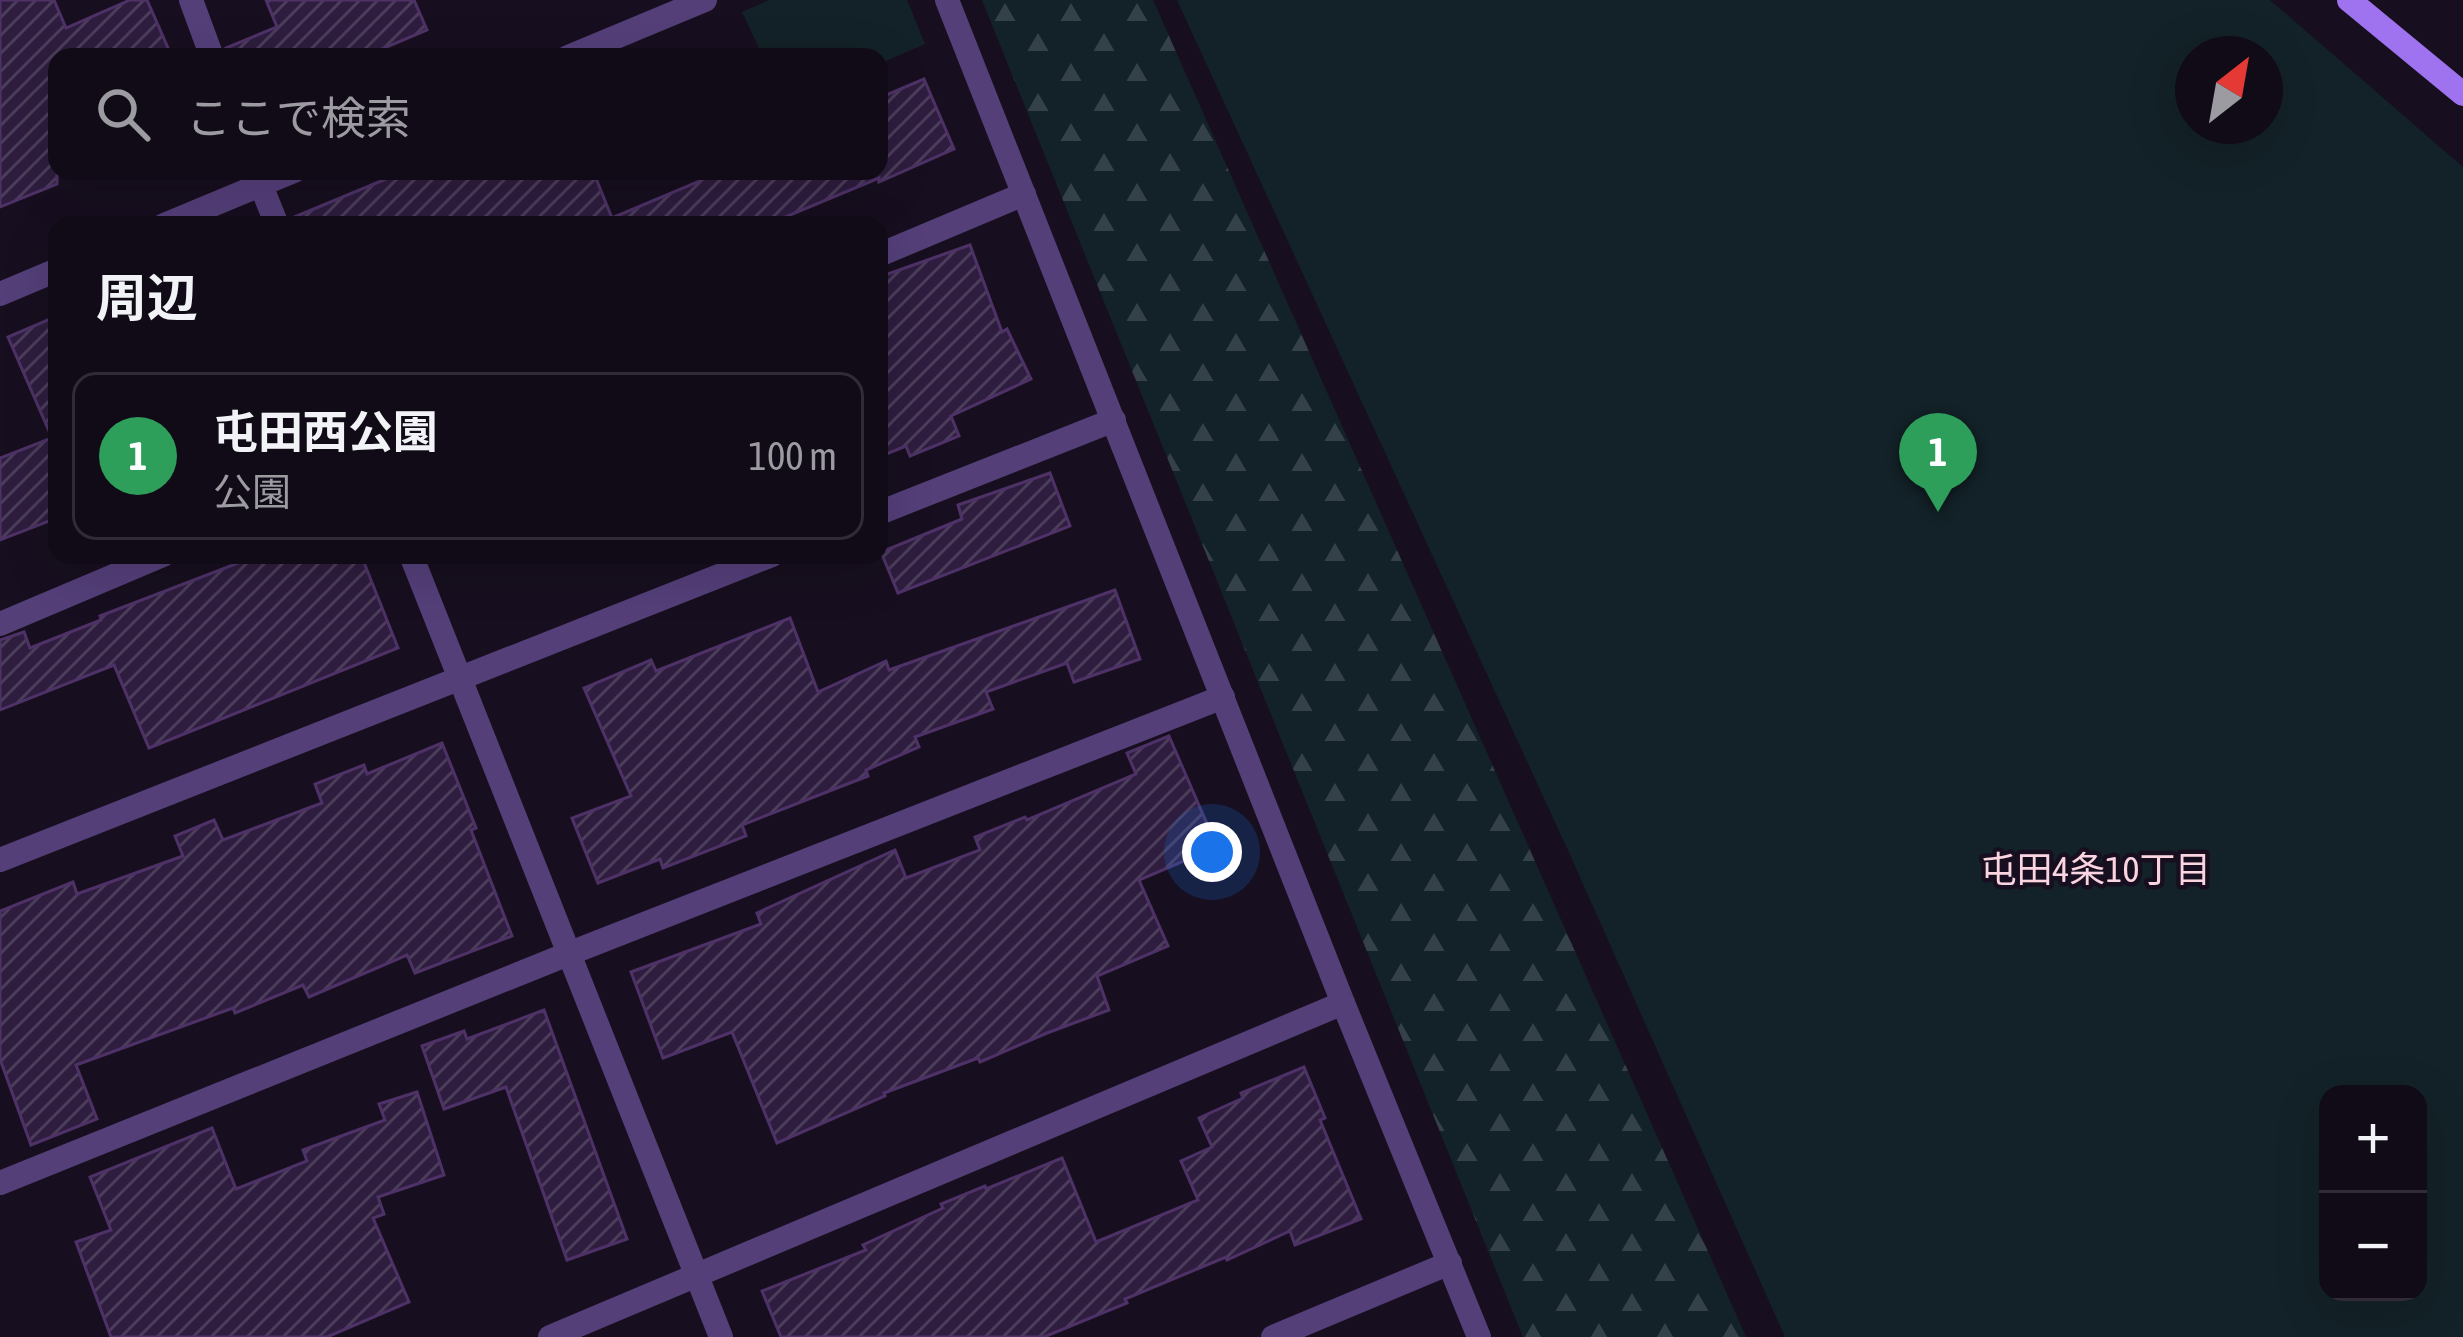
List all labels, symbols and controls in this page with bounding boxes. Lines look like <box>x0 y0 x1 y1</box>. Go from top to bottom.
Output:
north arrow <box>2175 36 2283 144</box>
search box <box>48 48 888 180</box>
icon: search <box>90 81 156 147</box>
text: ここで検索 <box>186 92 411 144</box>
text: 周辺 <box>96 268 198 327</box>
text: 屯田西公園 <box>213 406 438 458</box>
pin: 1 <box>1899 413 1977 512</box>
text: 1 <box>129 434 147 478</box>
text: 100 m <box>749 434 837 478</box>
text: 公園 <box>213 470 291 514</box>
your location <box>1182 822 1242 882</box>
district label: 屯田4条10丁目 <box>1981 848 2211 890</box>
map controls <box>2319 1085 2427 1301</box>
button: + <box>2319 1085 2427 1193</box>
button: − <box>2319 1193 2427 1301</box>

